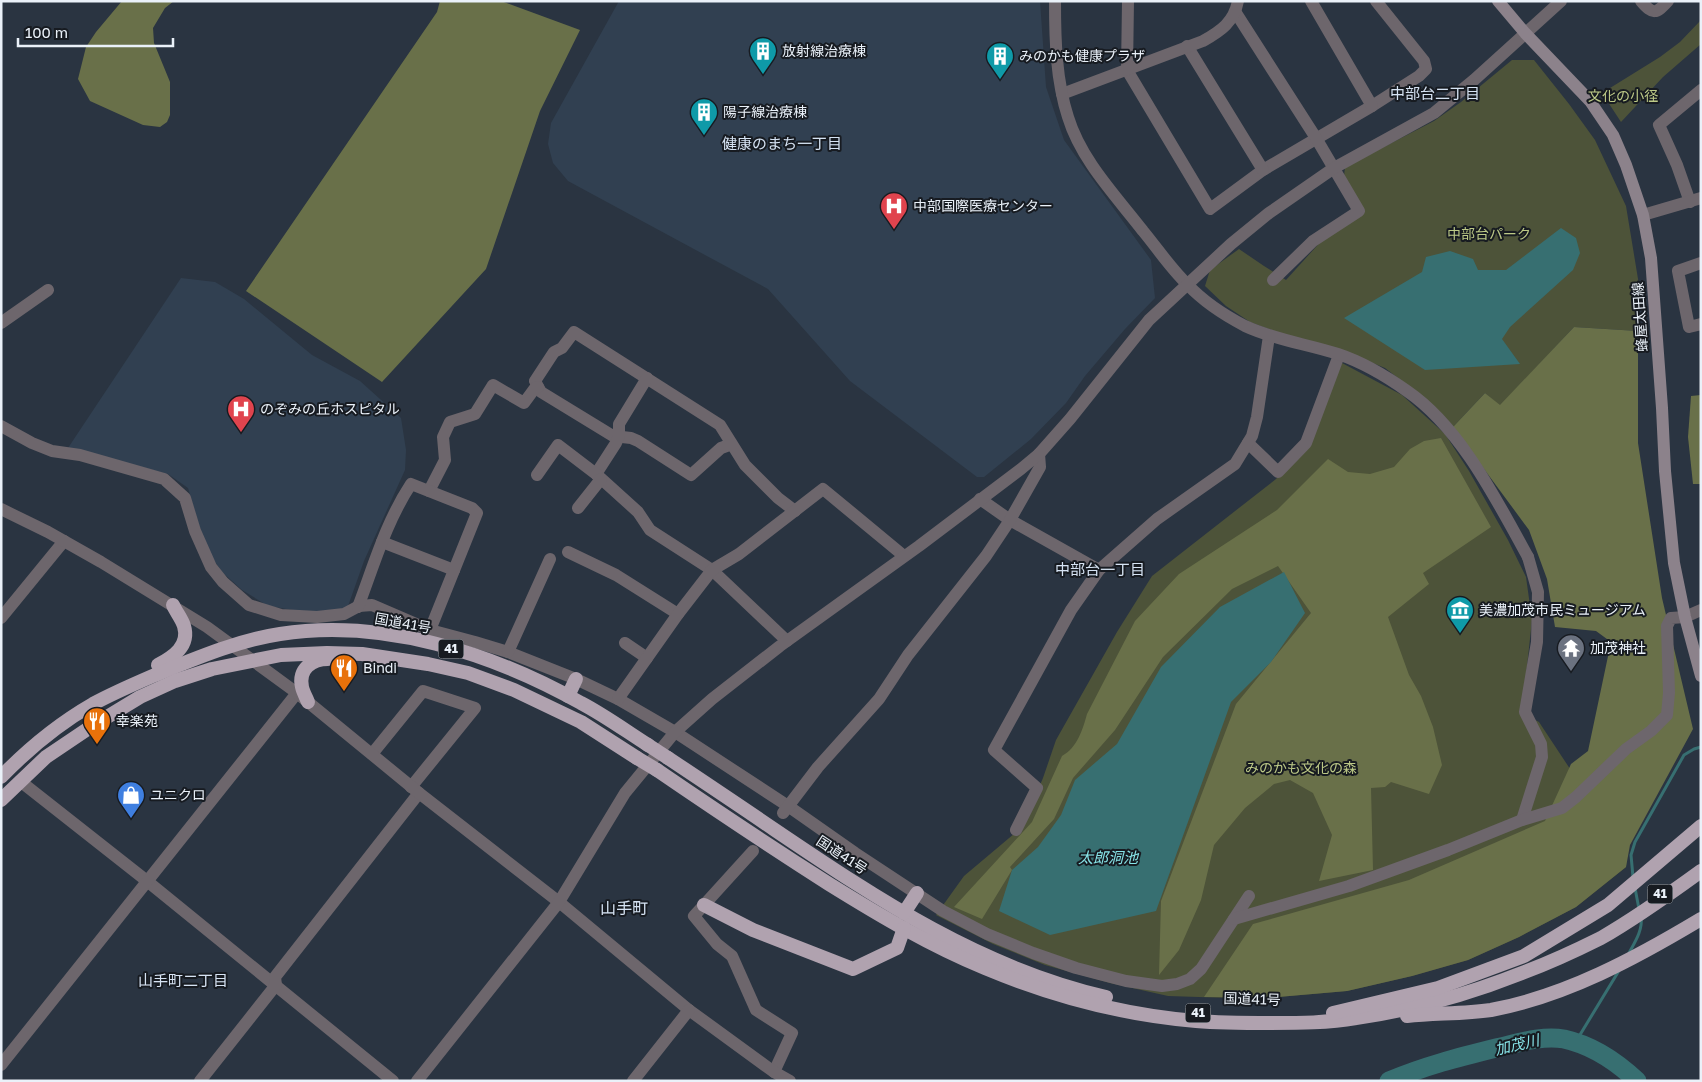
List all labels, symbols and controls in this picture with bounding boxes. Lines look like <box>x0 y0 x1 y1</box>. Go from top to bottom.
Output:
scale bar <box>18 15 172 47</box>
text: 100 m <box>25 23 68 41</box>
building icon: 放射線治療棟 <box>748 36 778 75</box>
building icon: みのかも健康プラザ <box>985 41 1015 80</box>
place label: 放射線治療棟 <box>782 42 866 59</box>
place label: みのかも健康プラザ <box>1019 47 1145 64</box>
district label: 中部台二丁目 <box>1390 84 1480 102</box>
park label: 文化の小径 <box>1588 87 1658 104</box>
building icon: 陽子線治療棟 <box>689 97 719 136</box>
place label: 陽子線治療棟 <box>723 103 807 120</box>
district label: 健康のまち一丁目 <box>722 134 842 152</box>
hospital icon: 中部国際医療センター <box>879 191 909 230</box>
place label: 中部国際医療センター <box>913 197 1053 214</box>
park label: 中部台パーク <box>1447 225 1531 242</box>
street label: 蜂屋太田線 <box>1629 282 1650 353</box>
hospital icon: のぞみの丘ホスピタル <box>226 394 256 433</box>
place label: のぞみの丘ホスピタル <box>260 400 400 417</box>
district label: 中部台一丁目 <box>1055 560 1145 578</box>
museum icon: 美濃加茂市民ミュージアム <box>1445 595 1475 634</box>
place label: 美濃加茂市民ミュージアム <box>1479 601 1646 618</box>
street label: 国道41号 <box>373 609 433 636</box>
temple icon: 加茂神社 <box>1556 633 1586 672</box>
place label: 加茂神社 <box>1590 639 1646 656</box>
road number: 41 <box>438 640 464 659</box>
restaurant icon: Bindi <box>329 653 359 692</box>
place label: Bindi <box>363 659 397 676</box>
restaurant icon: 幸楽苑 <box>82 706 112 745</box>
place label: 幸楽苑 <box>116 712 158 729</box>
park label: みのかも文化の森 <box>1245 759 1357 776</box>
shop icon: ユニクロ <box>116 780 146 819</box>
place label: ユニクロ <box>150 786 206 803</box>
street label: 国道41号 <box>814 832 871 877</box>
water label: 太郎洞池 <box>1078 848 1140 866</box>
road number: 41 <box>1648 884 1672 904</box>
district label: 山手町 <box>600 898 648 918</box>
district label: 山手町二丁目 <box>138 971 228 989</box>
street label: 国道41号 <box>1223 989 1281 1008</box>
road number: 41 <box>1186 1004 1210 1022</box>
water label: 加茂川 <box>1493 1030 1543 1058</box>

